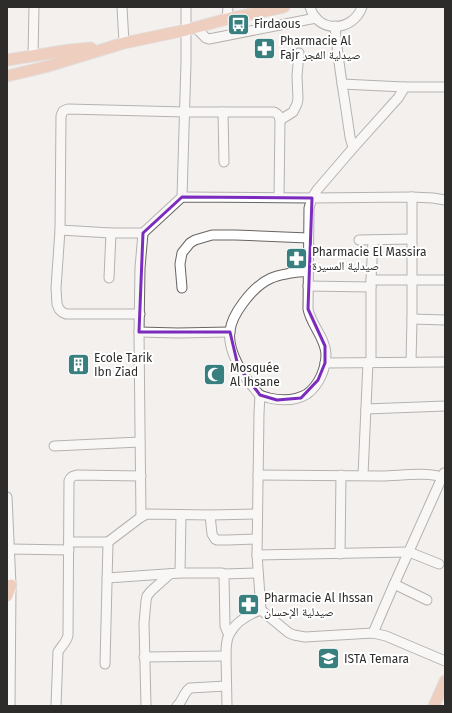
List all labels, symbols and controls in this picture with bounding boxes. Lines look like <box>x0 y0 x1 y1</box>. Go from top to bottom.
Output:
bus stop icon: Firdaous <box>226 11 252 37</box>
place label: Firdaous <box>254 17 301 31</box>
place label: Pharmacie Al Fajr صيدلية الفجر <box>280 34 361 62</box>
pharmacy icon: Pharmacie Al Fajr صيدلية الفجر <box>251 35 277 61</box>
place label: Pharmacie El Massira صيدلية المسيرة <box>312 245 427 273</box>
pharmacy icon: Pharmacie El Massira صيدلية المسيرة <box>283 246 309 272</box>
place label: Ecole Tarik Ibn Ziad <box>94 351 153 379</box>
building icon: Ecole Tarik Ibn Ziad <box>65 352 91 378</box>
place label: Mosquée Al Ihsane <box>230 361 280 389</box>
mosque icon: Mosquée Al Ihsane <box>202 362 228 388</box>
place label: Pharmacie Al Ihssan صيدلية الإحسان <box>264 591 373 619</box>
pharmacy icon: Pharmacie Al Ihssan صيدلية الإحسان <box>235 592 261 618</box>
school or university icon: ISTA Temara <box>316 646 342 672</box>
place label: ISTA Temara <box>344 652 409 666</box>

